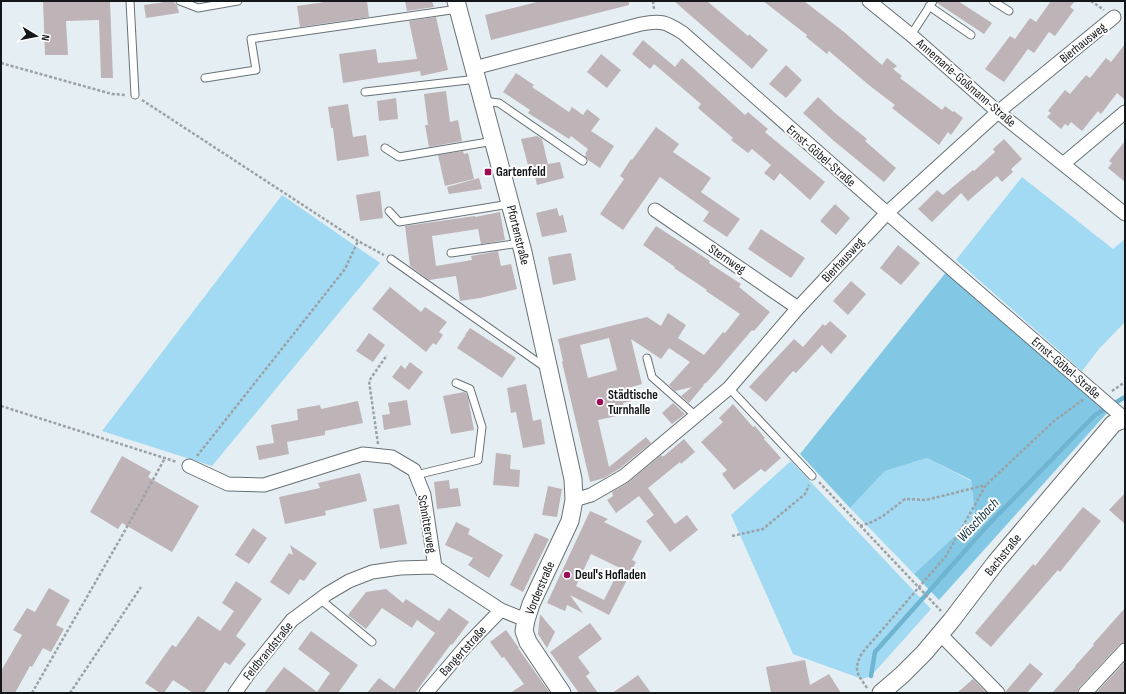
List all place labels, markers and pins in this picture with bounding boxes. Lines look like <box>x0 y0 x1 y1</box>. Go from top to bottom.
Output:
place label: Gartenfeld <box>496 164 546 180</box>
marker: Gartenfeld <box>483 167 493 177</box>
place label: Städtische Turnhalle <box>608 387 658 418</box>
marker: Städtische Turnhalle <box>595 397 605 407</box>
place label: Deul's Hofladen <box>575 567 646 583</box>
marker: Deul's Hofladen <box>562 570 572 580</box>

